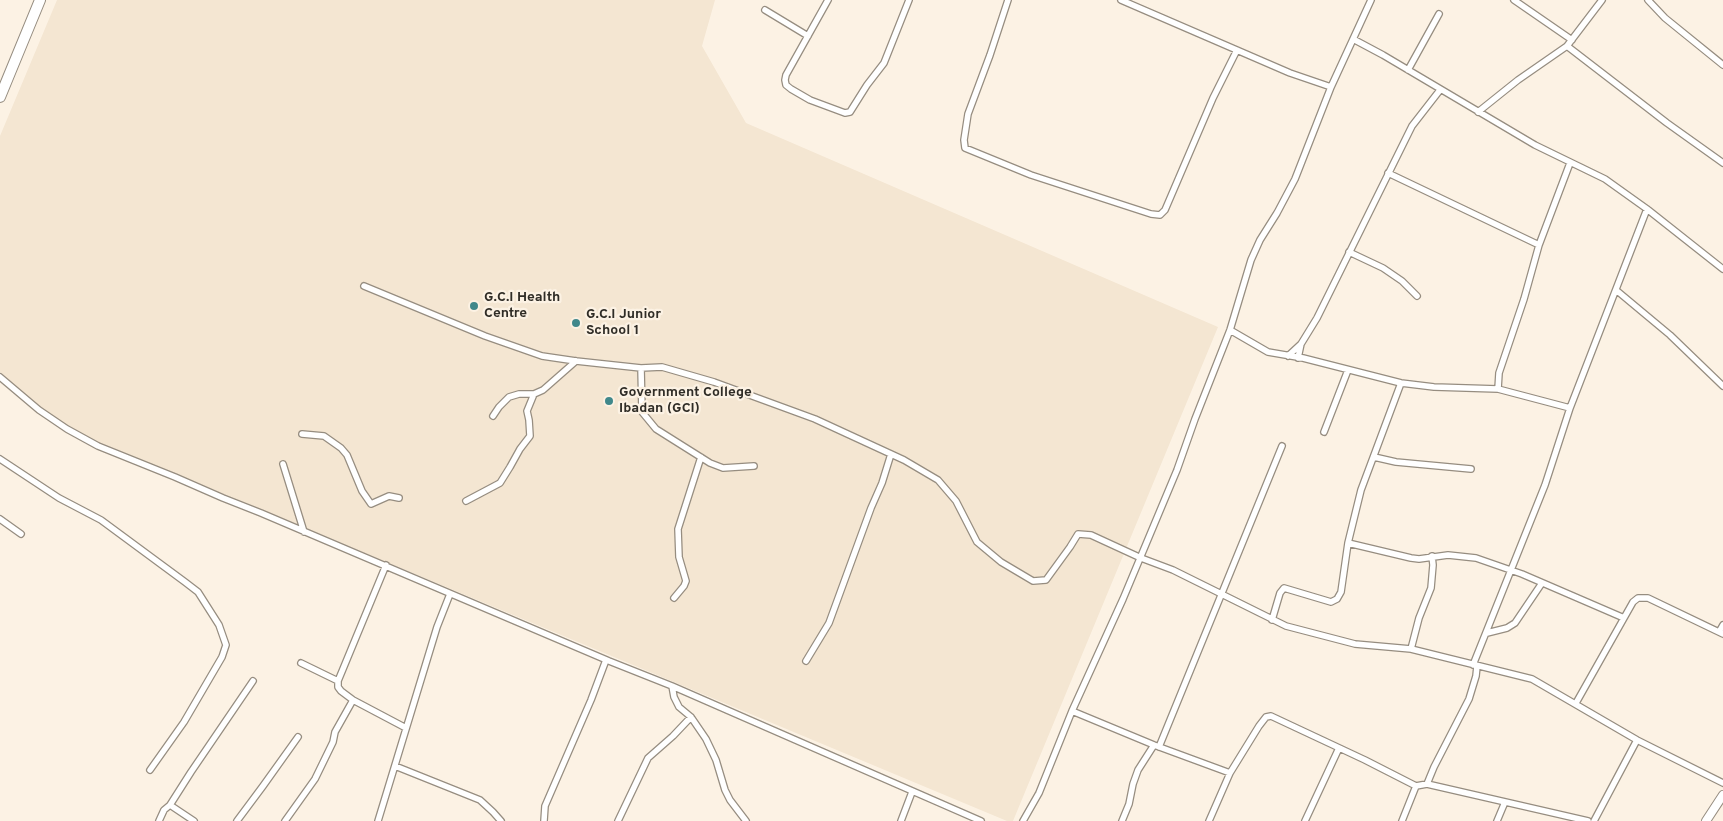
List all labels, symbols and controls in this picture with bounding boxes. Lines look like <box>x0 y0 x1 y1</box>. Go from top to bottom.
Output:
place label: G.C.I Health Centre <box>484 290 560 322</box>
marker: G.C.I Health Centre <box>468 300 480 312</box>
place label: G.C.I Junior School 1 <box>586 307 661 340</box>
marker: G.C.I Junior School 1 <box>570 317 582 329</box>
place label: Government College Ibadan (GCI) <box>619 385 752 418</box>
marker: Government College Ibadan (GCI) <box>603 395 615 407</box>

